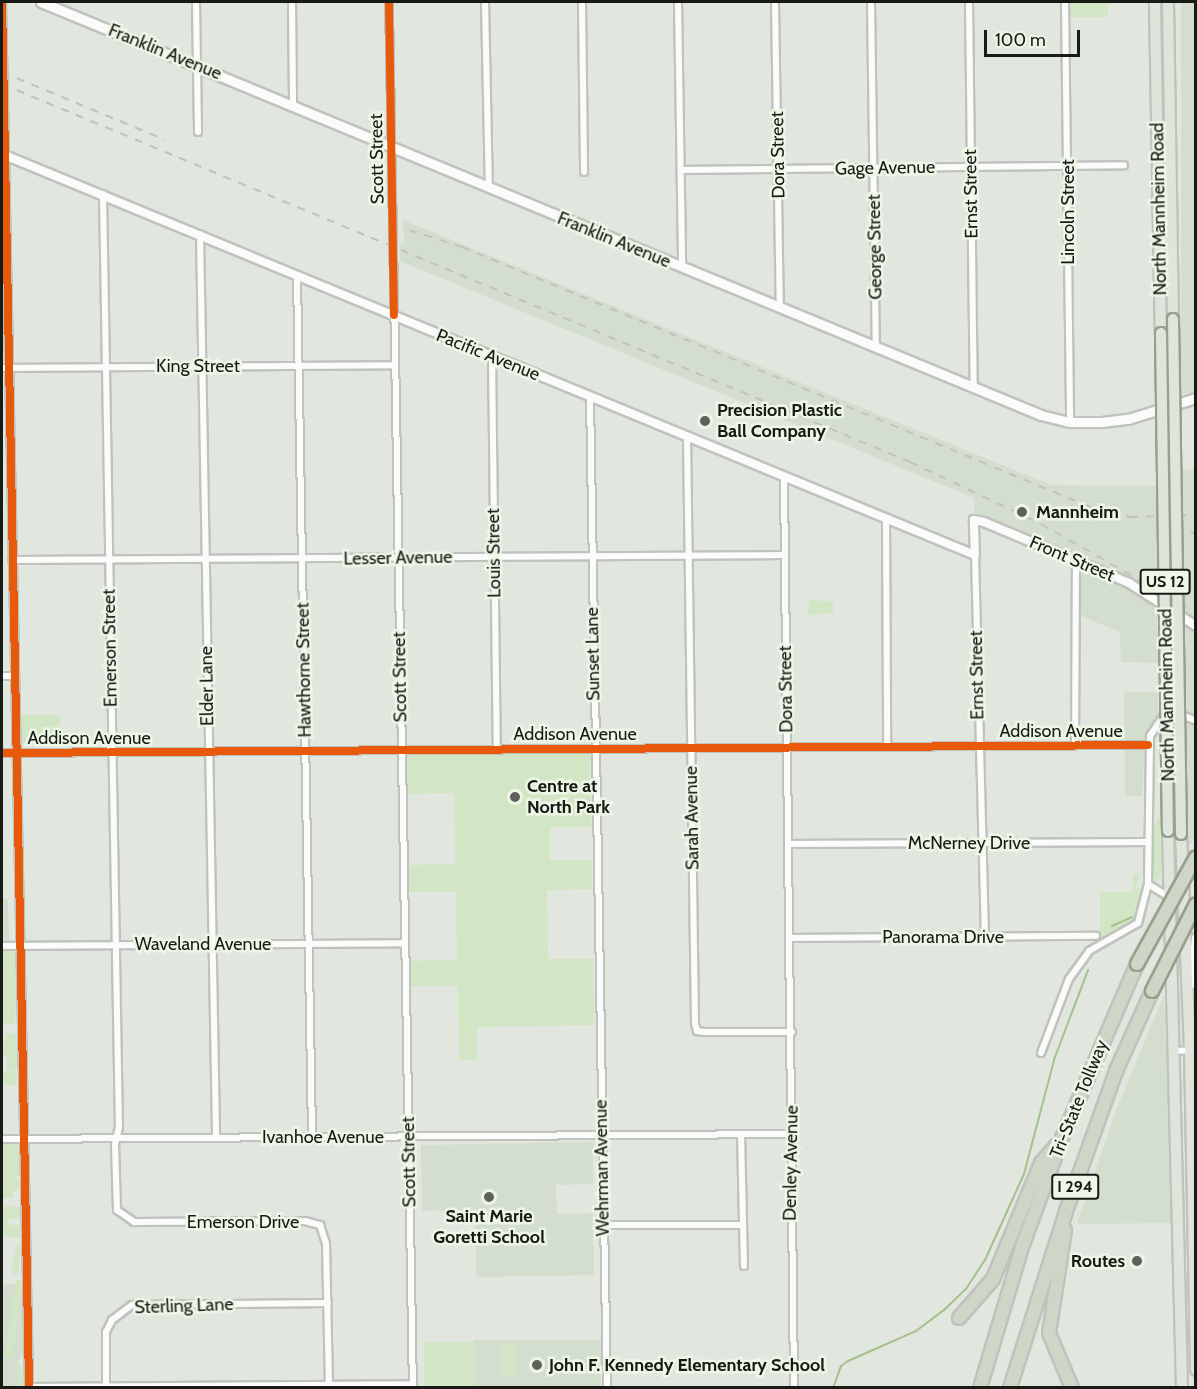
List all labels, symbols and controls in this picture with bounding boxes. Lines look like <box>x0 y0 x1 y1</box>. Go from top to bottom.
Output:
scale bar <box>987 18 1083 56</box>
street label: Franklin Avenue <box>105 19 225 85</box>
text: 100 m <box>995 29 1046 51</box>
street label: Dora Street <box>766 111 790 199</box>
street label: Scott Street <box>365 113 389 205</box>
street label: North Mannheim Road <box>1147 122 1171 296</box>
street label: Ernst Street <box>959 149 983 239</box>
street label: Gage Avenue <box>835 156 935 180</box>
street label: Lincoln Street <box>1057 159 1079 265</box>
street label: George Street <box>863 194 887 300</box>
street label: Franklin Avenue <box>554 207 674 273</box>
street label: Pacific Avenue <box>433 324 543 386</box>
street label: King Street <box>156 355 240 377</box>
place label: Precision Plastic Ball Company <box>717 400 842 442</box>
marker: Precision Plastic Ball Company <box>698 414 712 428</box>
place label: Mannheim <box>1036 501 1119 523</box>
marker: Mannheim <box>1013 503 1031 521</box>
street label: Louis Street <box>482 508 506 598</box>
street label: Front Street <box>1026 531 1118 587</box>
street label: Lesser Avenue <box>343 546 453 570</box>
road number: US 12 <box>1140 569 1190 595</box>
street label: Emerson Street <box>98 589 122 707</box>
street label: Hawthorne Street <box>292 602 316 738</box>
street label: Sunset Lane <box>581 607 605 701</box>
street label: North Mannheim Road <box>1155 608 1179 782</box>
street label: Ernst Street <box>965 630 989 720</box>
street label: Scott Street <box>388 631 412 723</box>
street label: Dora Street <box>774 645 798 733</box>
street label: Elder Lane <box>196 646 218 726</box>
street label: Addison Avenue <box>999 720 1123 742</box>
street label: Addison Avenue <box>513 723 637 745</box>
street label: Addison Avenue <box>27 727 151 749</box>
street label: Sarah Avenue <box>680 766 704 870</box>
place label: Centre at North Park <box>527 776 610 818</box>
marker: Centre at North Park <box>508 790 522 804</box>
street label: McNerney Drive <box>908 832 1030 854</box>
street label: Panorama Drive <box>882 926 1004 948</box>
street label: Waveland Avenue <box>135 933 271 955</box>
street label: Tri-State Tollway <box>1045 1037 1113 1161</box>
street label: Wehrman Avenue <box>590 1100 614 1236</box>
street label: Denley Avenue <box>779 1105 803 1221</box>
street label: Scott Street <box>397 1116 421 1208</box>
street label: Ivanhoe Avenue <box>262 1126 384 1148</box>
road number: I 294 <box>1051 1174 1099 1200</box>
marker: Saint Marie Goretti School <box>482 1190 496 1204</box>
place label: Saint Marie Goretti School <box>433 1206 545 1248</box>
street label: Emerson Drive <box>187 1211 299 1233</box>
place label: Routes <box>1071 1250 1125 1272</box>
marker: Routes <box>1130 1254 1144 1268</box>
street label: Sterling Lane <box>134 1293 234 1319</box>
place label: John F. Kennedy Elementary School <box>549 1354 825 1376</box>
marker: John F. Kennedy Elementary School <box>530 1358 544 1372</box>

